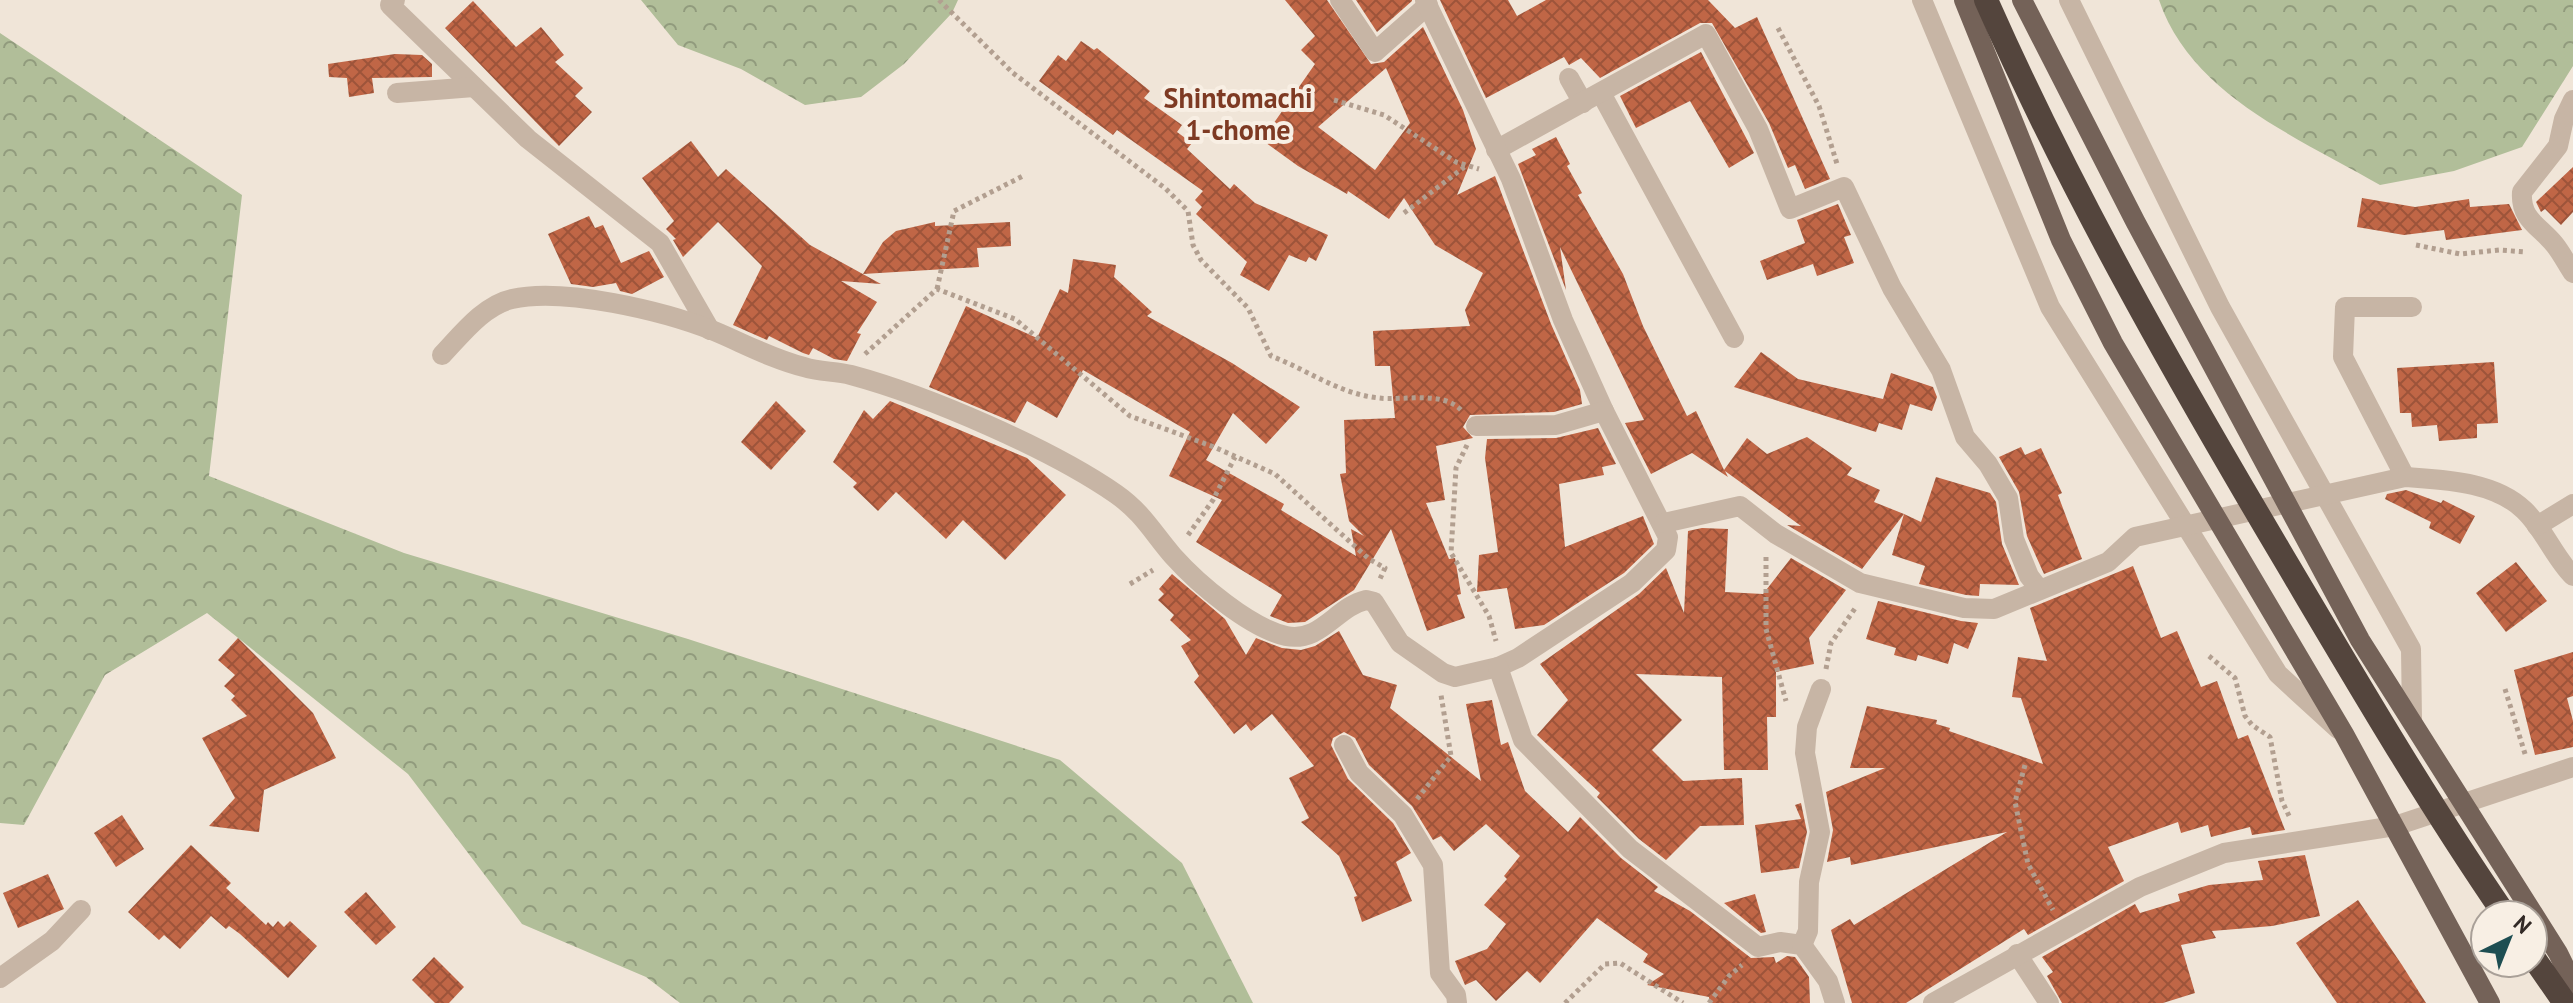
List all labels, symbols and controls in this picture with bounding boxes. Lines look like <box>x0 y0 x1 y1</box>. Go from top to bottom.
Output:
district label: Shintomachi 1-chome <box>1164 79 1312 148</box>
north arrow <box>2469 899 2549 979</box>
text: N <box>2508 909 2537 940</box>

